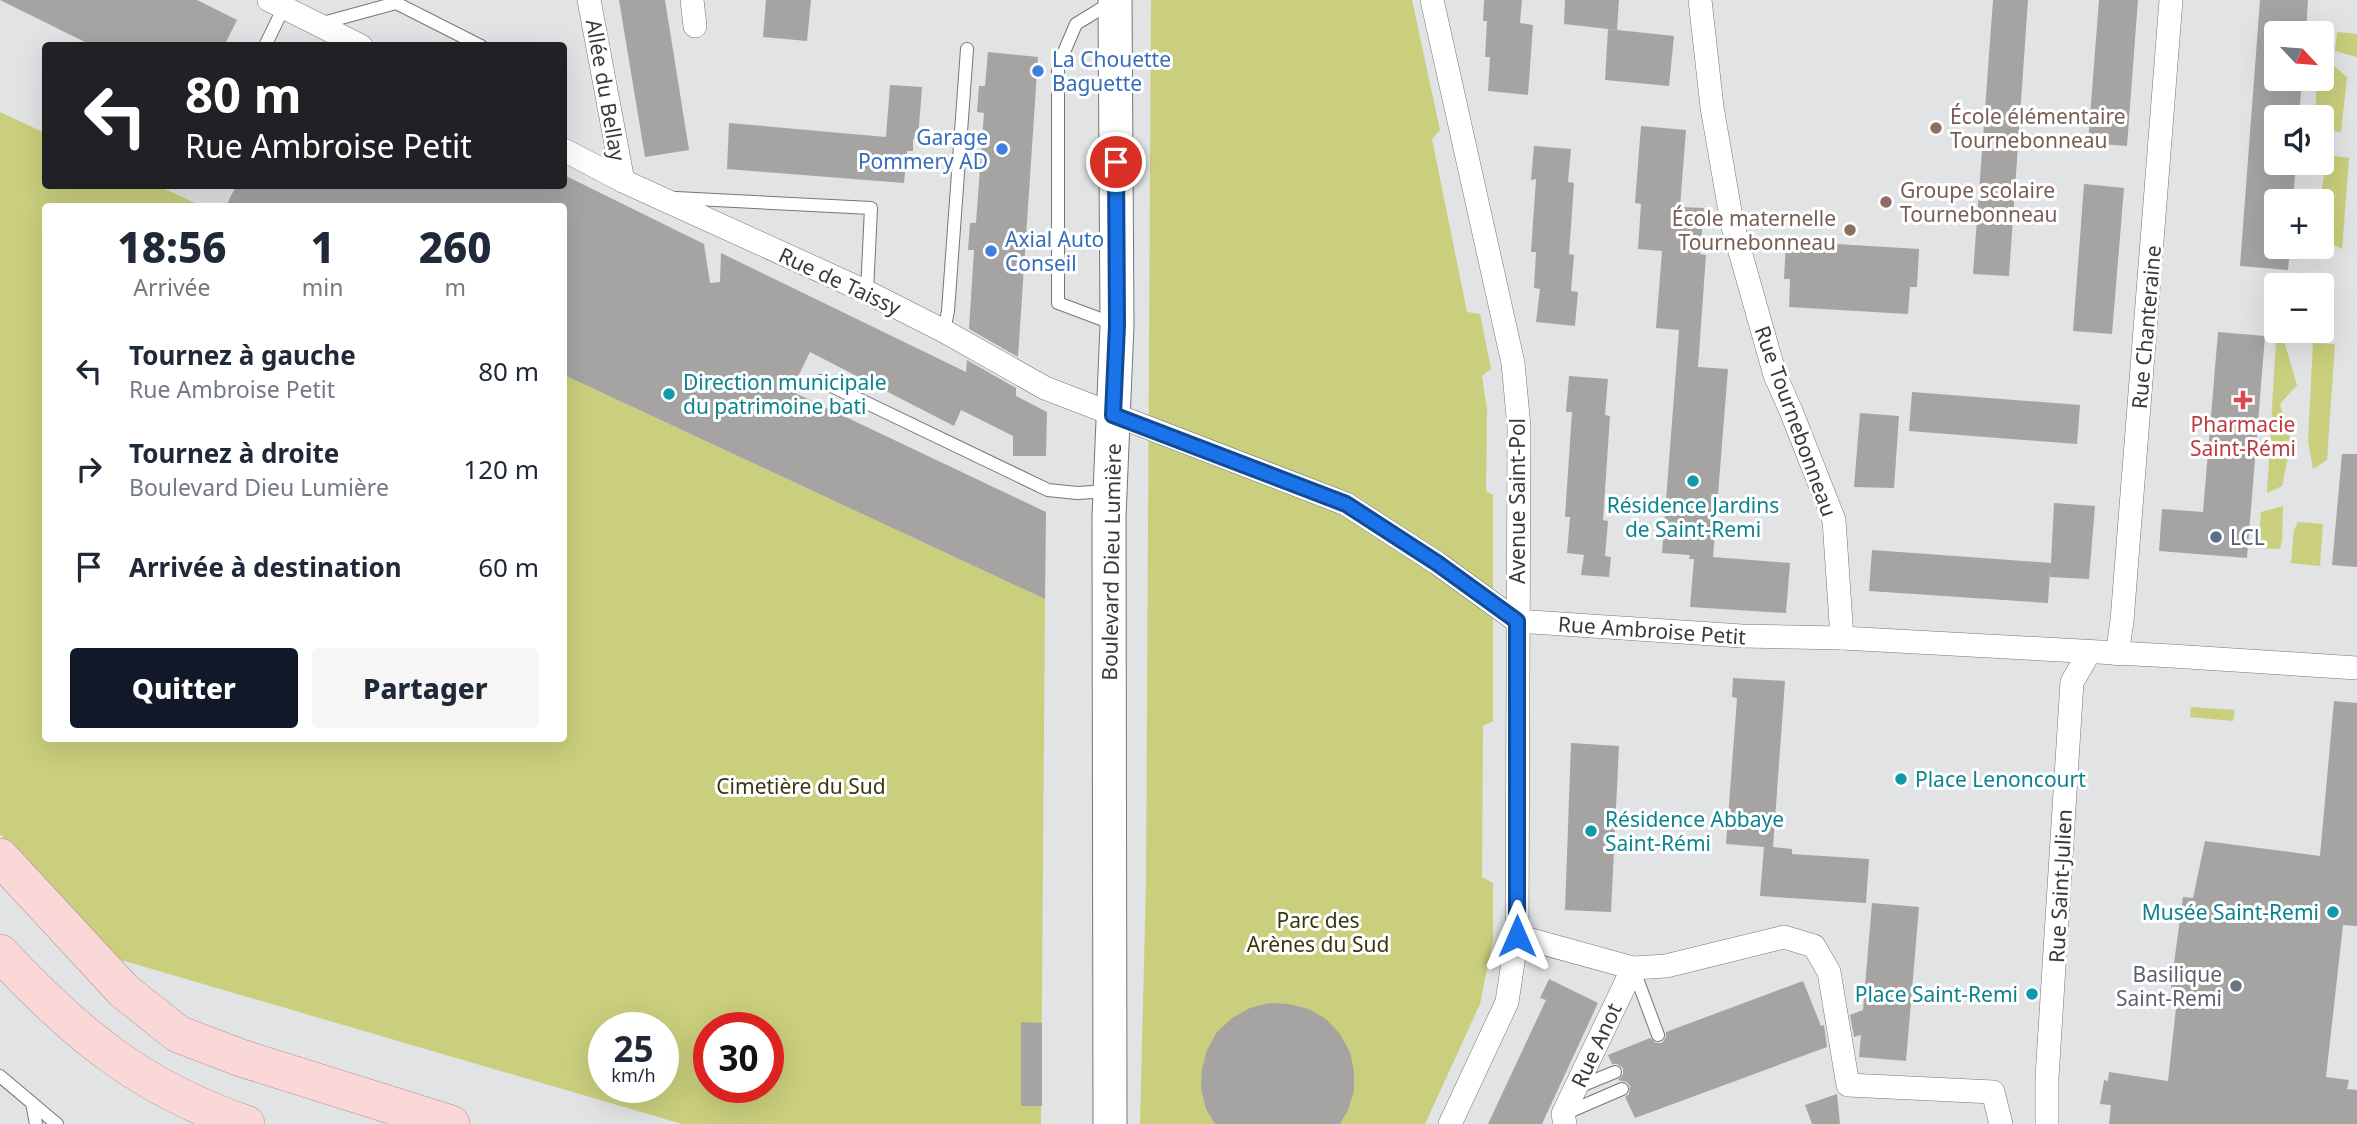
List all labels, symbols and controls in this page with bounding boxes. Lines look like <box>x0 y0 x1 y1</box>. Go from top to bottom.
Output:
street label: Allée du Bellay <box>580 17 632 163</box>
north arrow <box>2264 21 2334 91</box>
map controls <box>2264 21 2334 343</box>
place label: La Chouette Baguette <box>1052 45 1171 97</box>
text: 80 m <box>185 61 302 127</box>
marker: La Chouette Baguette <box>1030 63 1046 79</box>
icon: left <box>70 70 161 161</box>
place label: École élémentaire Tournebonneau <box>1950 102 2126 154</box>
button: sound <box>2264 105 2334 175</box>
marker: École élémentaire Tournebonneau <box>1928 120 1944 136</box>
place label: Garage Pommery AD <box>858 123 988 175</box>
text: Rue Ambroise Petit <box>185 124 472 167</box>
pin <box>1086 132 1146 192</box>
marker: Garage Pommery AD <box>994 141 1010 157</box>
icon: arrive <box>1097 143 1135 181</box>
place label: Groupe scolaire Tournebonneau <box>1900 176 2058 228</box>
button: + <box>2264 189 2334 259</box>
marker: Groupe scolaire Tournebonneau <box>1878 194 1894 210</box>
place label: École maternelle Tournebonneau <box>1672 204 1836 256</box>
text: 18:56 <box>117 218 226 275</box>
text: 1 <box>310 218 335 275</box>
text: 260 <box>419 218 492 275</box>
marker: École maternelle Tournebonneau <box>1842 222 1858 238</box>
place label: Axial Auto Conseil <box>1005 225 1104 277</box>
street label: Rue de Taissy <box>774 241 906 322</box>
marker: Axial Auto Conseil <box>983 243 999 259</box>
street label: Rue Chanteraine <box>2125 244 2167 410</box>
text: Arrivée <box>133 271 211 303</box>
text: min <box>302 271 343 303</box>
text: m <box>444 271 466 303</box>
button: − <box>2264 273 2334 343</box>
street label: Rue Tournebonneau <box>1748 322 1844 520</box>
text: Tournez à gauche <box>129 337 356 373</box>
icon: left <box>70 352 108 390</box>
text: 80 m <box>478 353 539 389</box>
place label: Direction municipale du patrimoine bati <box>683 368 887 420</box>
text: Rue Ambroise Petit <box>129 373 335 405</box>
marker: Direction municipale du patrimoine bati <box>661 386 677 402</box>
marker: Pharmacie Saint-Rémi <box>2235 392 2251 408</box>
place label: Pharmacie Saint-Rémi <box>2190 410 2296 462</box>
street label: Avenue Saint-Pol <box>1503 418 1531 584</box>
text: Tournez à droite <box>129 435 339 471</box>
street label: Boulevard Dieu Lumière <box>1095 443 1127 681</box>
icon: right <box>70 450 108 488</box>
text: 120 m <box>463 451 539 487</box>
text: Boulevard Dieu Lumière <box>129 471 389 503</box>
marker: Résidence Jardins de Saint-Remi <box>1685 473 1701 489</box>
place label: Résidence Jardins de Saint-Remi <box>1607 491 1779 543</box>
place label: LCL <box>2230 523 2265 551</box>
marker: LCL <box>2208 529 2224 545</box>
icon: arrive <box>70 548 108 586</box>
text: Arrivée à destination <box>129 549 402 585</box>
text: 60 m <box>478 549 539 585</box>
street label: Rue Ambroise Petit <box>1557 609 1747 651</box>
button: Quitter <box>70 648 298 728</box>
button: Partager <box>312 648 539 728</box>
place label: Place Lenoncourt <box>1915 765 2086 793</box>
marker: Place Lenoncourt <box>1893 771 1909 787</box>
park label: Cimetière du Sud <box>716 772 886 800</box>
place label: Résidence Abbaye Saint-Rémi <box>1605 805 1784 857</box>
street label: Rue Saint-Julien <box>2042 808 2078 964</box>
marker: Résidence Abbaye Saint-Rémi <box>1583 823 1599 839</box>
place label: Musée Saint-Remi <box>2142 898 2319 926</box>
position arrow <box>1480 899 1554 973</box>
marker: Musée Saint-Remi <box>2325 904 2341 920</box>
park label: Parc des Arènes du Sud <box>1247 906 1389 958</box>
place label: Basilique Saint-Remi <box>2116 960 2222 1012</box>
marker: Basilique Saint-Remi <box>2228 978 2244 994</box>
place label: Place Saint-Remi <box>1855 980 2018 1008</box>
marker: Place Saint-Remi <box>2024 986 2040 1002</box>
street label: Rue Anot <box>1564 998 1628 1092</box>
speed limit sign: 30 <box>693 1012 784 1103</box>
text: 25 <box>613 1025 654 1072</box>
text: km/h <box>611 1063 656 1087</box>

